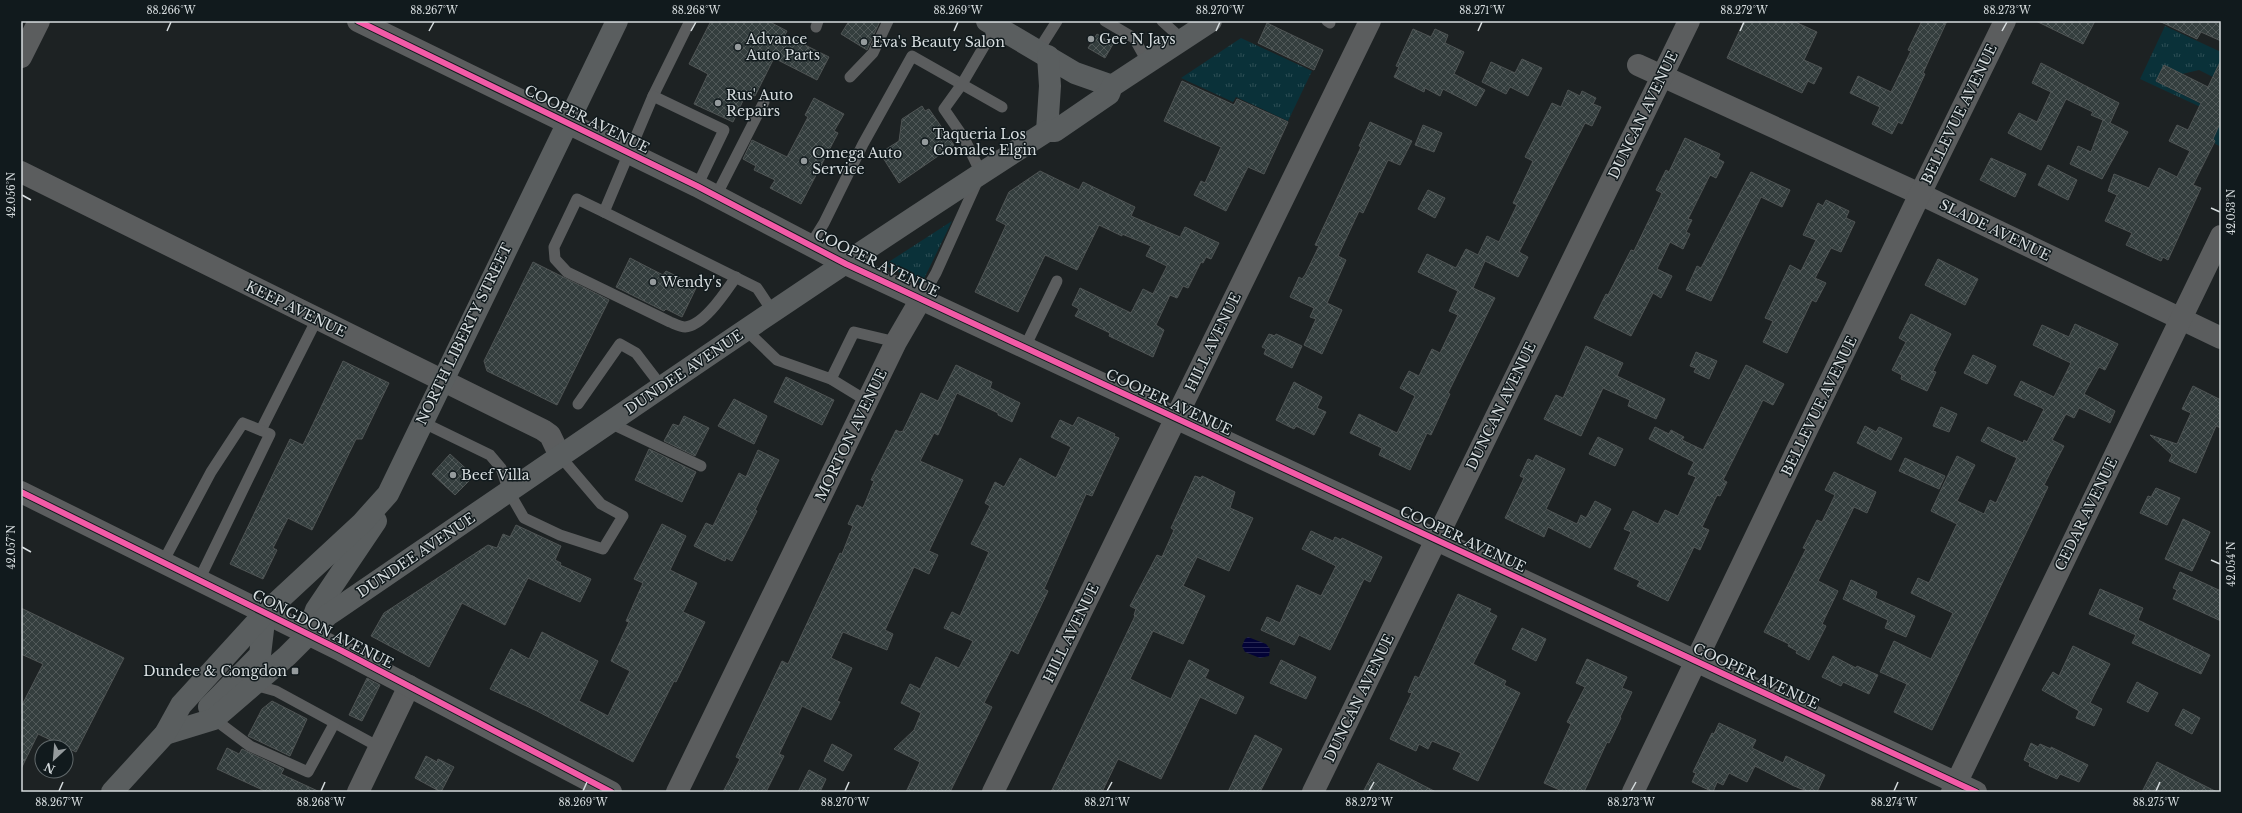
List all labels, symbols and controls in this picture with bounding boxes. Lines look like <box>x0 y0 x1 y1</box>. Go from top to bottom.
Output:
text: 88.266°W <box>146 4 196 17</box>
text: 88.267°W <box>410 4 458 17</box>
text: 88.268°W <box>672 4 721 17</box>
text: 88.269°W <box>933 4 983 17</box>
text: 88.270°W <box>1196 4 1244 17</box>
text: 88.271°W <box>1459 4 1505 17</box>
text: 88.272°W <box>1720 4 1768 17</box>
text: 88.273°W <box>1983 4 2031 17</box>
place label: Advance Auto Parts <box>745 30 820 64</box>
place label: Gee N Jays <box>1099 30 1176 48</box>
place label: Eva's Beauty Salon <box>872 33 1005 51</box>
marker: Gee N Jays <box>1086 34 1096 44</box>
marker: Eva's Beauty Salon <box>859 37 869 47</box>
street label: BELLEVUE AVENUE <box>1917 41 2001 187</box>
marker: Advance Auto Parts <box>733 42 743 52</box>
street label: DUNCAN AVENUE <box>1604 48 1682 182</box>
street label: COOPER AVENUE <box>521 81 653 157</box>
place label: Rus' Auto Repairs <box>726 86 793 120</box>
marker: Rus' Auto Repairs <box>713 98 723 108</box>
place label: Taqueria Los Comales Elgin <box>933 125 1037 159</box>
marker: Taqueria Los Comales Elgin <box>920 137 930 147</box>
place label: Omega Auto Service <box>812 144 902 178</box>
marker: Omega Auto Service <box>799 156 809 166</box>
text: 42.056°N <box>5 172 18 218</box>
text: 42.053°N <box>2225 189 2238 235</box>
street label: SLADE AVENUE <box>1936 195 2054 265</box>
street label: COOPER AVENUE <box>811 225 943 301</box>
street label: NORTH LIBERTY STREET <box>412 240 516 428</box>
place label: Wendy's <box>660 273 722 291</box>
street label: KEEP AVENUE <box>243 277 349 341</box>
marker: Wendy's <box>648 277 658 287</box>
street label: HILL AVENUE <box>1181 290 1245 394</box>
street label: DUNDEE AVENUE <box>622 326 746 418</box>
street label: BELLEVUE AVENUE <box>1777 333 1861 479</box>
street label: DUNCAN AVENUE <box>1462 339 1540 473</box>
street label: COOPER AVENUE <box>1103 365 1235 439</box>
street label: MORTON AVENUE <box>811 366 891 504</box>
street label: CEDAR AVENUE <box>2051 454 2121 574</box>
place label: Beef Villa <box>461 466 530 484</box>
marker: Beef Villa <box>448 470 458 480</box>
street label: COOPER AVENUE <box>1397 502 1529 576</box>
street label: DUNDEE AVENUE <box>354 509 478 601</box>
text: 42.057°N <box>5 525 18 569</box>
text: 42.054°N <box>2225 541 2238 587</box>
street label: HILL AVENUE <box>1039 581 1103 685</box>
street label: CONGDON AVENUE <box>249 586 397 672</box>
street label: DUNCAN AVENUE <box>1320 631 1398 765</box>
street label: COOPER AVENUE <box>1690 639 1822 713</box>
place label: Dundee & Congdon <box>143 662 287 680</box>
marker: Dundee & Congdon <box>290 666 300 676</box>
north arrow <box>34 739 74 779</box>
text: N <box>41 759 57 777</box>
text: 88.267°W <box>35 796 83 809</box>
text: 88.268°W <box>297 796 346 809</box>
text: 88.269°W <box>558 796 608 809</box>
text: 88.270°W <box>821 796 869 809</box>
text: 88.271°W <box>1084 796 1130 809</box>
text: 88.272°W <box>1345 796 1393 809</box>
text: 88.273°W <box>1607 796 1655 809</box>
text: 88.274°W <box>1871 796 1918 809</box>
text: 88.275°W <box>2133 796 2180 809</box>

